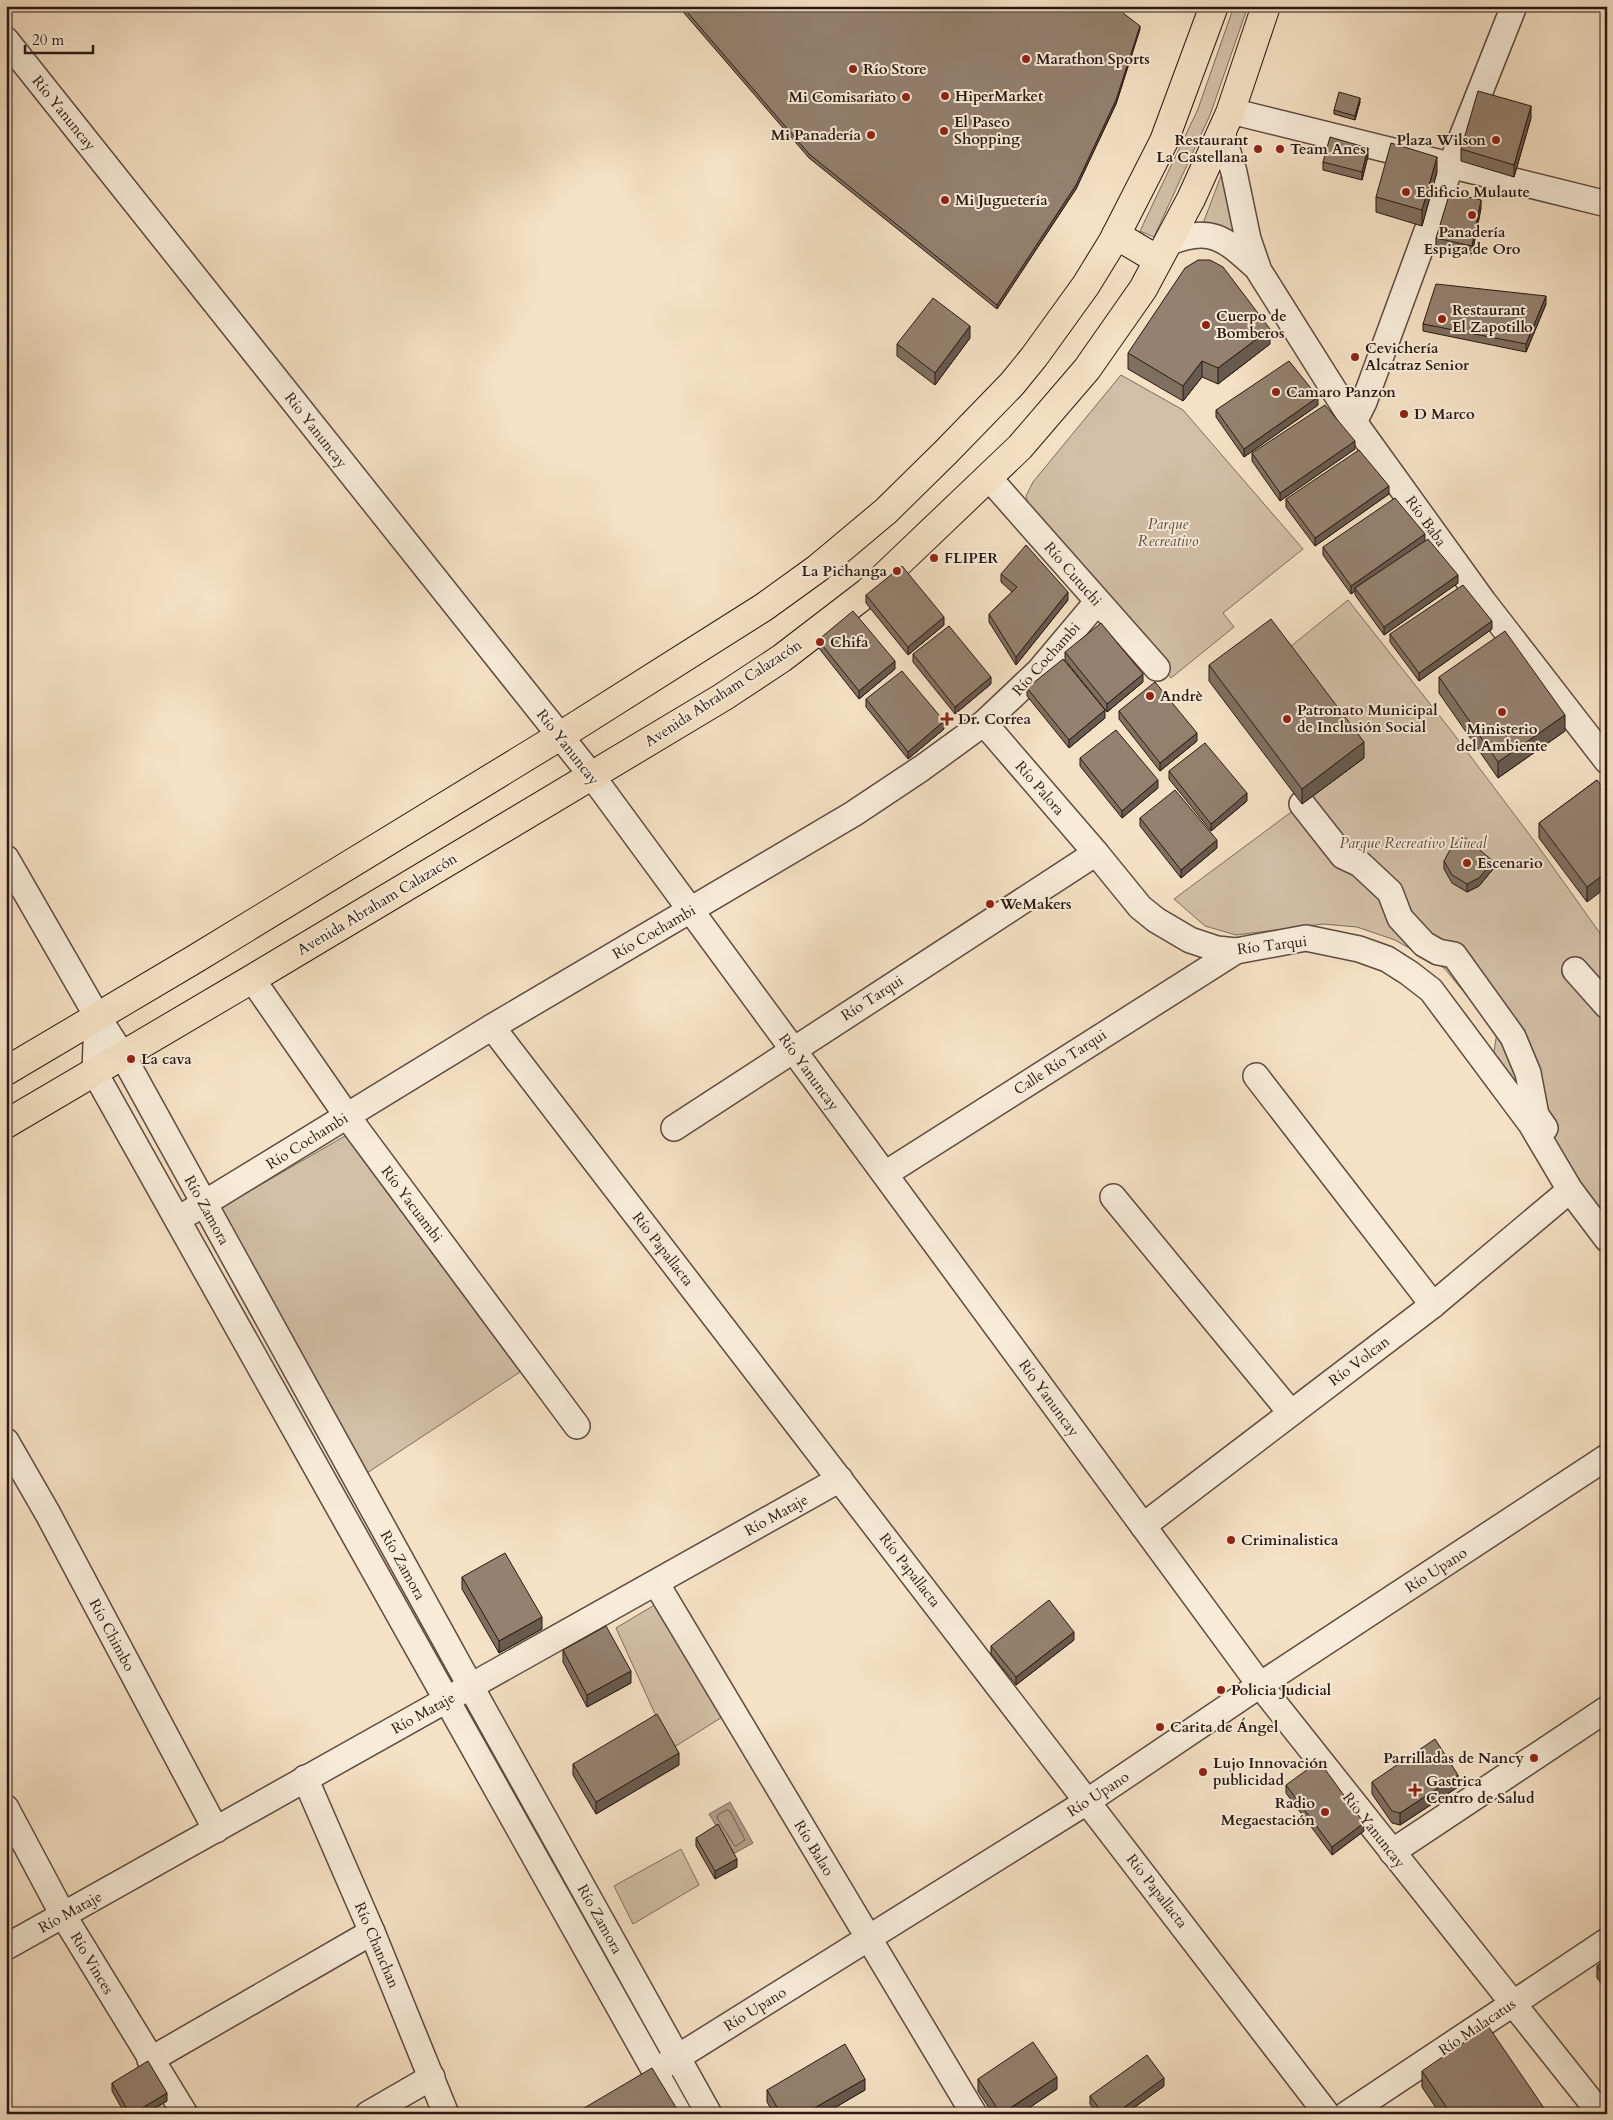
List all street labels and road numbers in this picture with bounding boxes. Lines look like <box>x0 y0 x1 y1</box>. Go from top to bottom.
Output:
street label: Río Yanuncay <box>28 71 100 155</box>
street label: Río Yanuncay <box>280 388 352 472</box>
street label: Río Baba <box>1401 492 1451 551</box>
street label: Río Cutuchi <box>1040 538 1106 610</box>
street label: Río Cochambi <box>1008 618 1084 700</box>
street label: Avenida Abraham Calazacón <box>641 634 806 751</box>
street label: Río Yanuncay <box>532 705 604 789</box>
street label: Río Palora <box>1011 757 1070 820</box>
street label: Avenida Abraham Calazacón <box>293 848 461 960</box>
street label: Río Cochambi <box>609 900 699 964</box>
street label: Río Tarqui <box>1236 931 1308 959</box>
street label: Río Tarqui <box>837 970 907 1026</box>
street label: Calle Río Tarqui <box>1010 1025 1110 1099</box>
street label: Río Yanuncay <box>774 1029 844 1115</box>
street label: Río Cochambi <box>262 1108 352 1174</box>
street label: Río Yacuambi <box>377 1162 447 1246</box>
street label: Río Zamora <box>180 1172 235 1249</box>
street label: Río Papallacta <box>628 1208 699 1291</box>
street label: Río Volcan <box>1324 1331 1394 1391</box>
street label: Río Yanuncay <box>1014 1355 1084 1441</box>
street label: Río Mataje <box>741 1489 811 1541</box>
street label: Río Zamora <box>376 1527 431 1604</box>
street label: Río Papallacta <box>875 1529 946 1612</box>
street label: Río Upano <box>1401 1543 1471 1597</box>
street label: Río Chimbo <box>85 1595 139 1675</box>
street label: Río Mataje <box>388 1687 458 1739</box>
street label: Río Upano <box>1063 1767 1133 1821</box>
street label: Río Yanuncay <box>1338 1788 1410 1872</box>
street label: Río Balao <box>790 1816 838 1880</box>
street label: Río Papallacta <box>1122 1850 1193 1933</box>
street label: Río Zamora <box>573 1881 628 1958</box>
street label: Río Mataje <box>35 1886 105 1938</box>
street label: Río Chanchan <box>350 1899 404 1991</box>
street label: Río Vinces <box>66 1928 118 1998</box>
street label: Río Upano <box>720 1982 790 2036</box>
street label: Río Malacatus <box>1435 1994 1519 2060</box>

